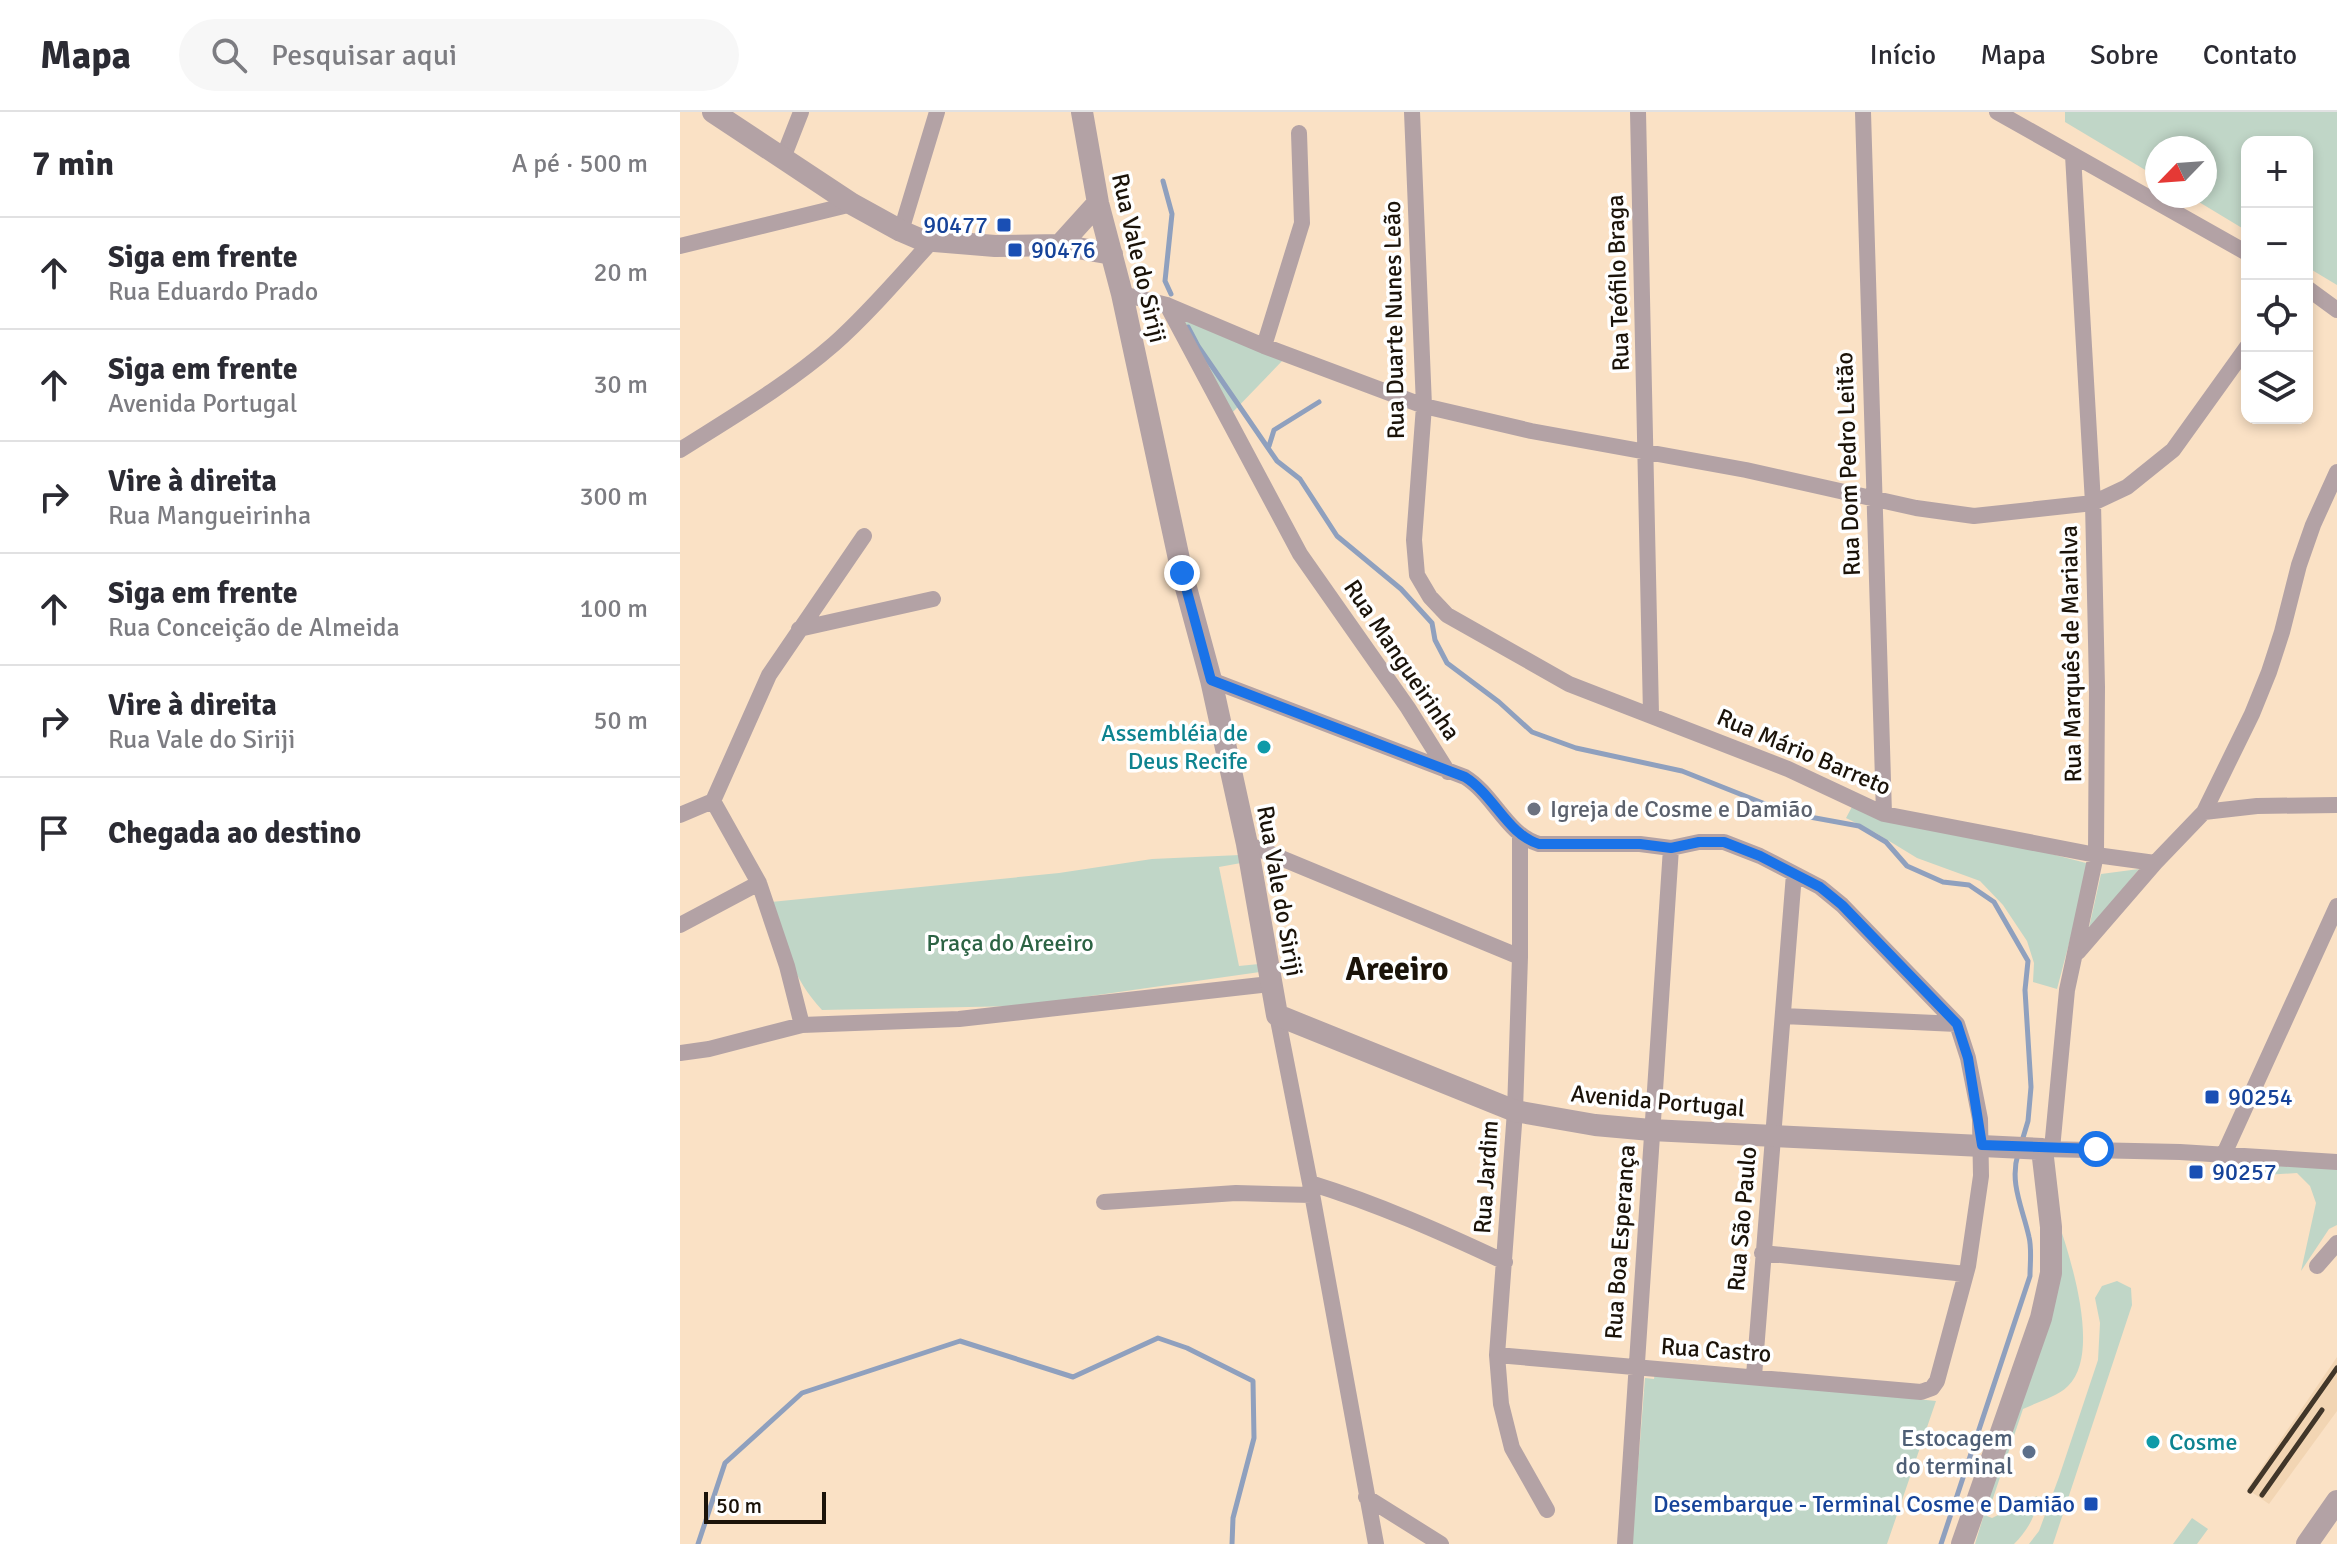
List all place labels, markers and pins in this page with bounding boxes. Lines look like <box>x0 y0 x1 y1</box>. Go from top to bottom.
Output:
place label: 90477 <box>923 210 988 240</box>
marker: 90477 <box>995 216 1013 234</box>
place label: 90476 <box>1031 235 1096 265</box>
marker: 90476 <box>1006 241 1024 259</box>
place label: Assembléia de Deus Recife <box>1101 718 1248 776</box>
marker: Assembléia de Deus Recife <box>1255 738 1273 756</box>
place label: Igreja de Cosme e Damião <box>1550 794 1813 824</box>
marker: Igreja de Cosme e Damião <box>1525 800 1543 818</box>
place label: 90254 <box>2228 1082 2293 1112</box>
marker: 90254 <box>2203 1088 2221 1106</box>
place label: 90257 <box>2212 1157 2277 1187</box>
marker: 90257 <box>2187 1163 2205 1181</box>
place label: Estocagem do terminal <box>1896 1423 2013 1481</box>
place label: Cosme <box>2169 1427 2237 1457</box>
marker: Cosme <box>2144 1433 2162 1451</box>
marker: Estocagem do terminal <box>2020 1443 2038 1461</box>
place label: Desembarque - Terminal Cosme e Damião <box>1653 1489 2075 1519</box>
marker: Desembarque - Terminal Cosme e Damião <box>2082 1495 2100 1513</box>

